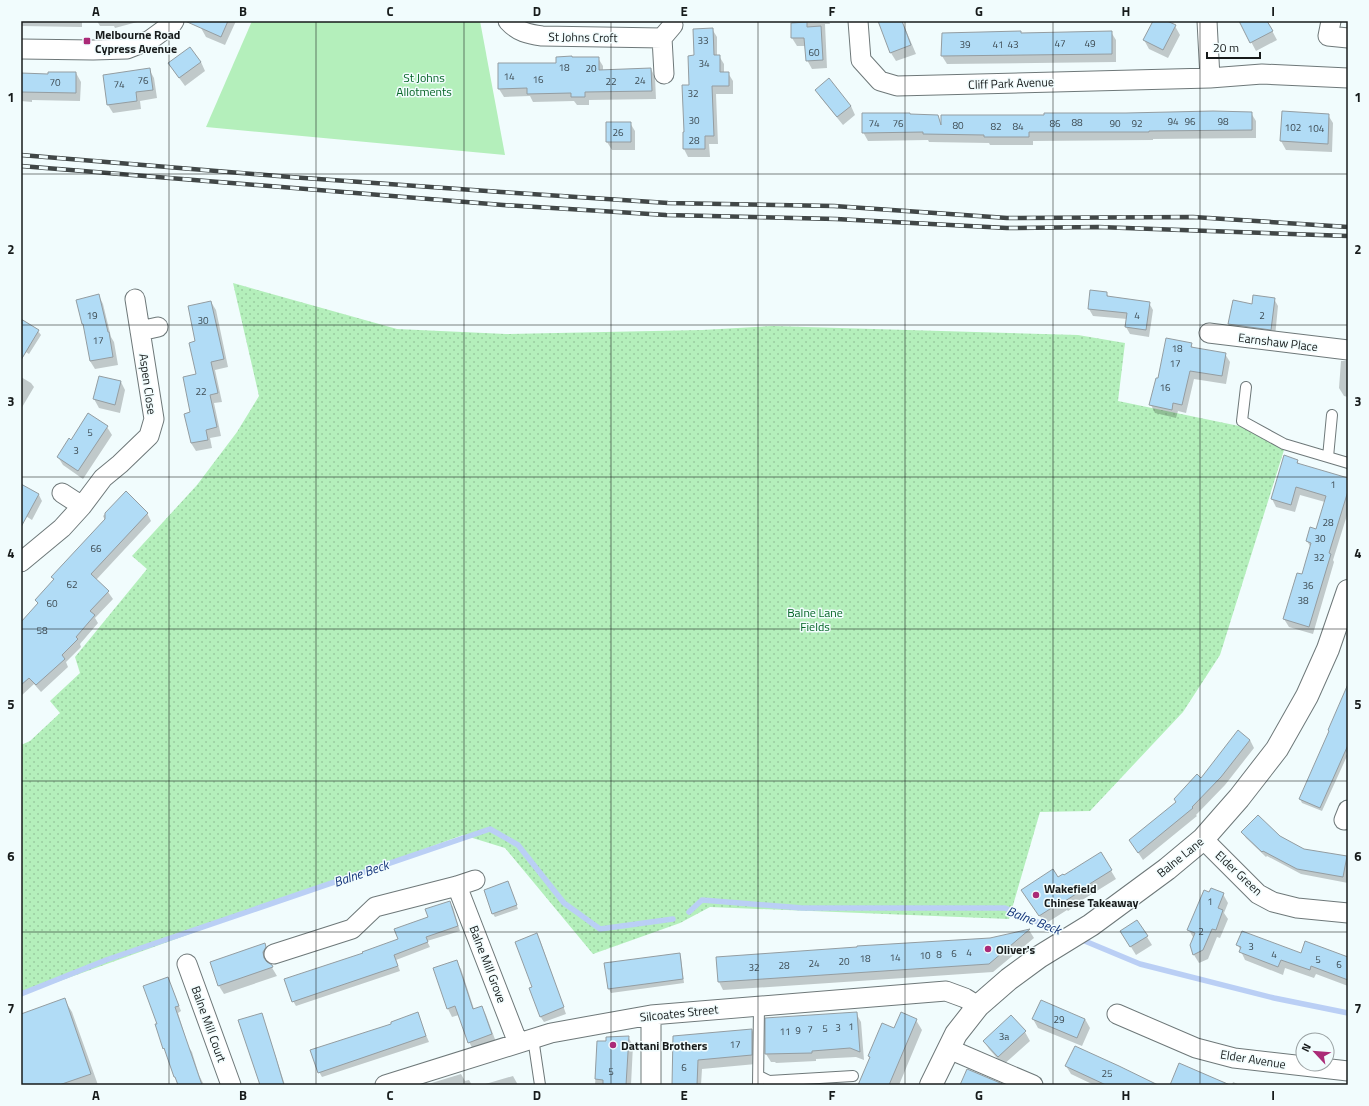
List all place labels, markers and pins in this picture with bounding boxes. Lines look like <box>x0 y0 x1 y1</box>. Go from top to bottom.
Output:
place label: Melbourne Road Cypress Avenue <box>95 25 180 58</box>
marker: Melbourne Road Cypress Avenue <box>82 36 92 46</box>
place label: Wakefield Chinese Takeaway <box>1044 879 1139 912</box>
marker: Wakefield Chinese Takeaway <box>1031 890 1041 900</box>
place label: Oliver's <box>996 940 1036 959</box>
marker: Oliver's <box>983 944 993 954</box>
place label: Dattani Brothers <box>621 1036 708 1055</box>
marker: Dattani Brothers <box>608 1040 618 1050</box>

